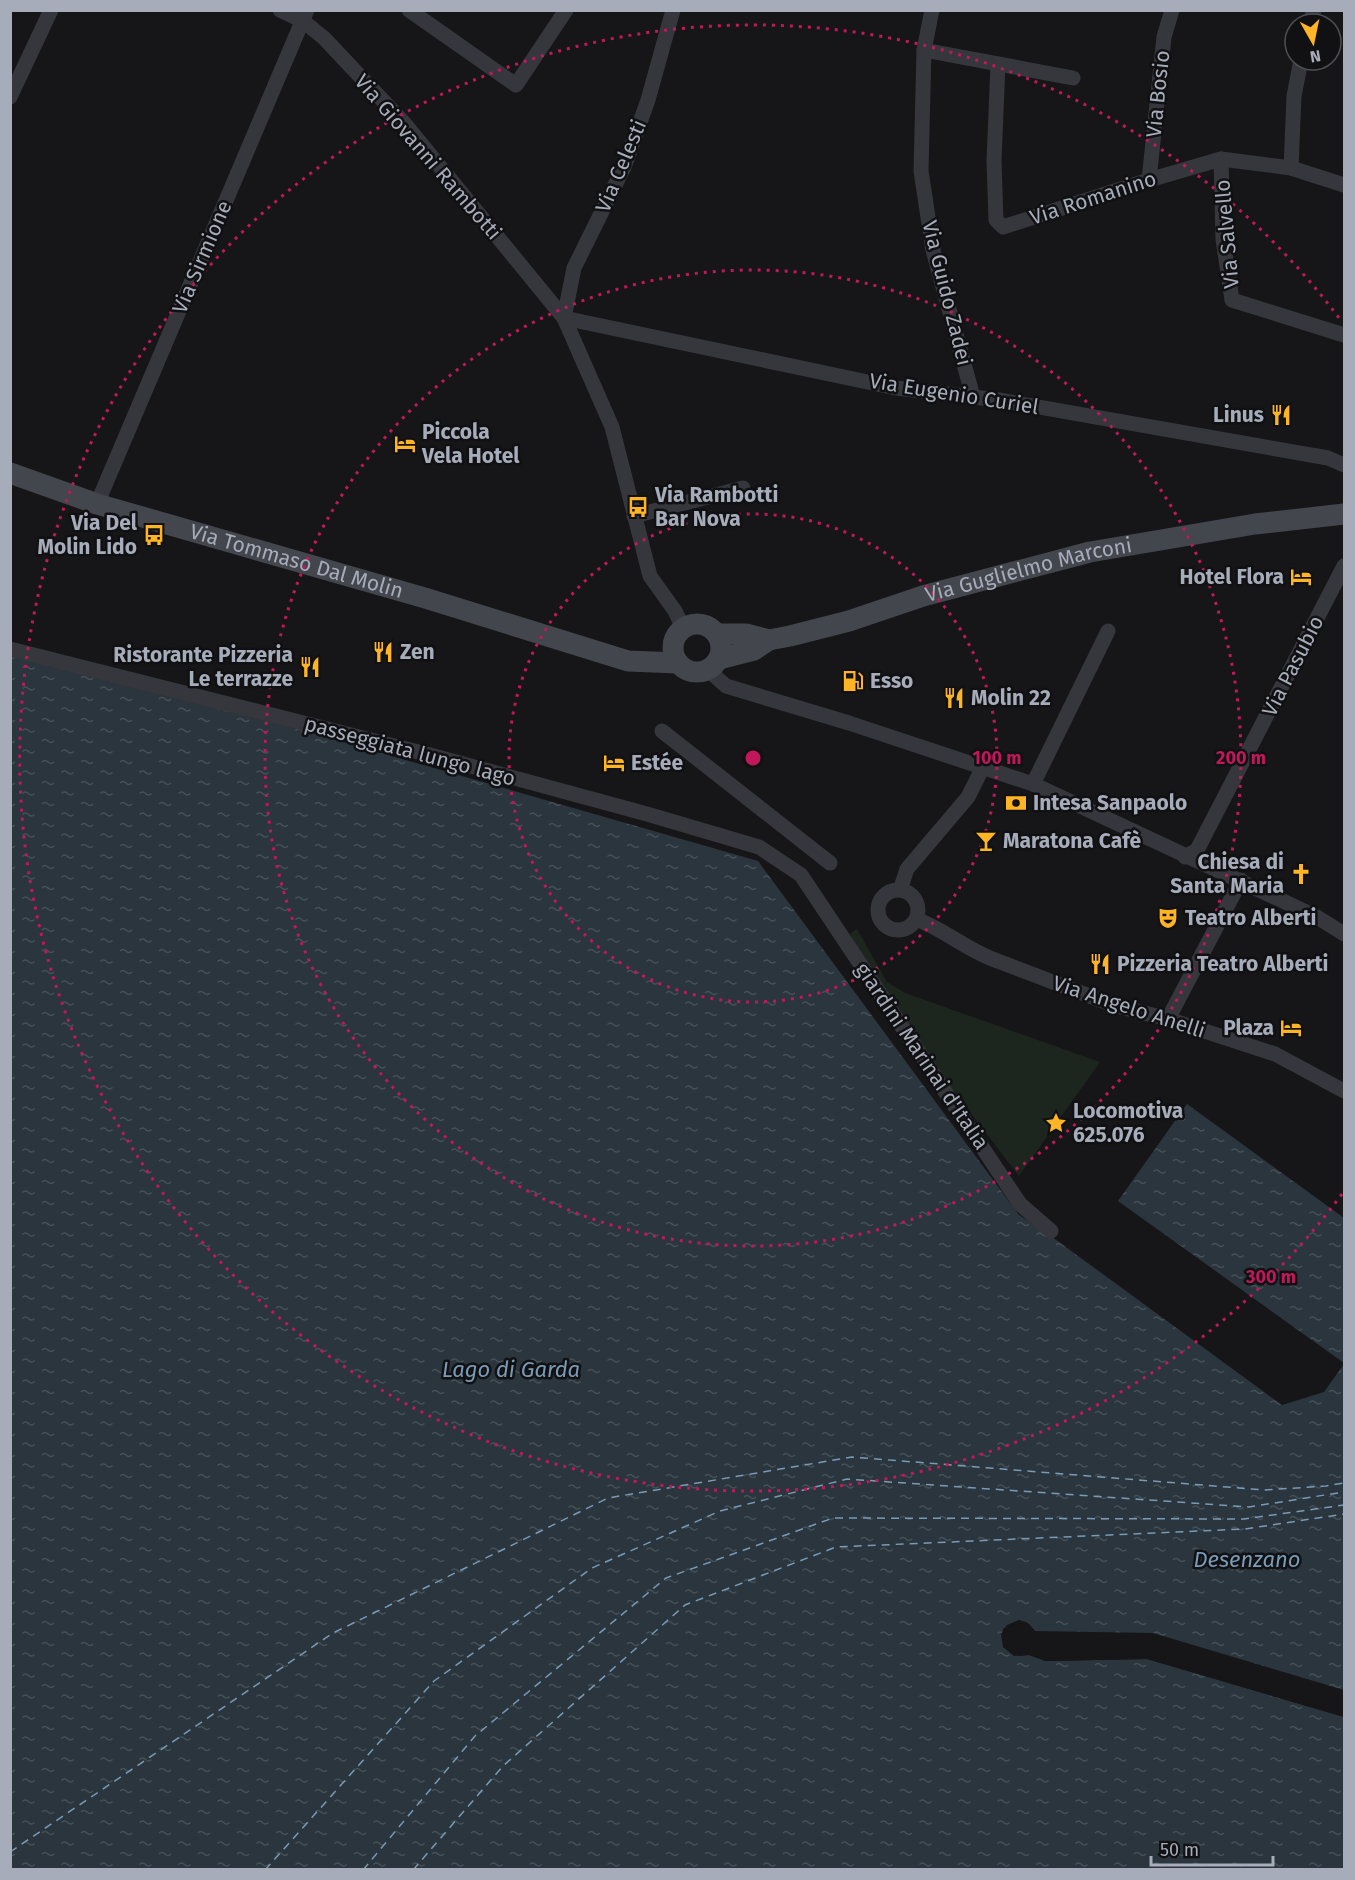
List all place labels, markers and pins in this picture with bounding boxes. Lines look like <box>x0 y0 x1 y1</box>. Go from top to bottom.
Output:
place label: Linus <box>1213 402 1264 428</box>
restaurant icon: Linus <box>1269 403 1293 427</box>
place label: Piccola Vela Hotel <box>421 419 520 469</box>
hotel icon: Piccola Vela Hotel <box>393 432 417 456</box>
place label: Via Rambotti Bar Nova <box>654 482 778 532</box>
bus stop icon: Via Rambotti Bar Nova <box>626 495 650 519</box>
place label: Via Del Molin Lido <box>37 510 138 560</box>
bus stop icon: Via Del Molin Lido <box>142 523 166 547</box>
place label: Hotel Flora <box>1180 564 1284 590</box>
hotel icon: Hotel Flora <box>1289 565 1313 589</box>
place label: Zen <box>400 639 435 665</box>
restaurant icon: Zen <box>371 640 395 664</box>
place label: Ristorante Pizzeria Le terrazze <box>113 642 293 692</box>
restaurant icon: Ristorante Pizzeria Le terrazze <box>298 655 322 679</box>
place label: Esso <box>870 668 913 694</box>
fuel station icon: Esso <box>841 669 865 693</box>
place label: Molin 22 <box>971 685 1051 711</box>
restaurant icon: Molin 22 <box>942 686 966 710</box>
centre of rings <box>743 748 763 768</box>
place label: Estée <box>631 750 683 776</box>
hotel icon: Estée <box>602 751 626 775</box>
place label: Intesa Sanpaolo <box>1033 790 1187 816</box>
bank icon: Intesa Sanpaolo <box>1004 791 1028 815</box>
place label: Maratona Cafè <box>1003 828 1141 854</box>
bar icon: Maratona Cafè <box>974 829 998 853</box>
place label: Chiesa di Santa Maria <box>1170 849 1284 899</box>
church icon: Chiesa di Santa Maria <box>1289 862 1313 886</box>
place label: Teatro Alberti <box>1185 905 1316 931</box>
theatre icon: Teatro Alberti <box>1156 906 1180 930</box>
place label: Pizzeria Teatro Alberti <box>1117 951 1328 977</box>
restaurant icon: Pizzeria Teatro Alberti <box>1088 952 1112 976</box>
place label: Plaza <box>1223 1015 1274 1041</box>
hotel icon: Plaza <box>1279 1016 1303 1040</box>
place label: Locomotiva 625.076 <box>1073 1098 1183 1148</box>
place icon: Locomotiva 625.076 <box>1044 1111 1068 1135</box>

